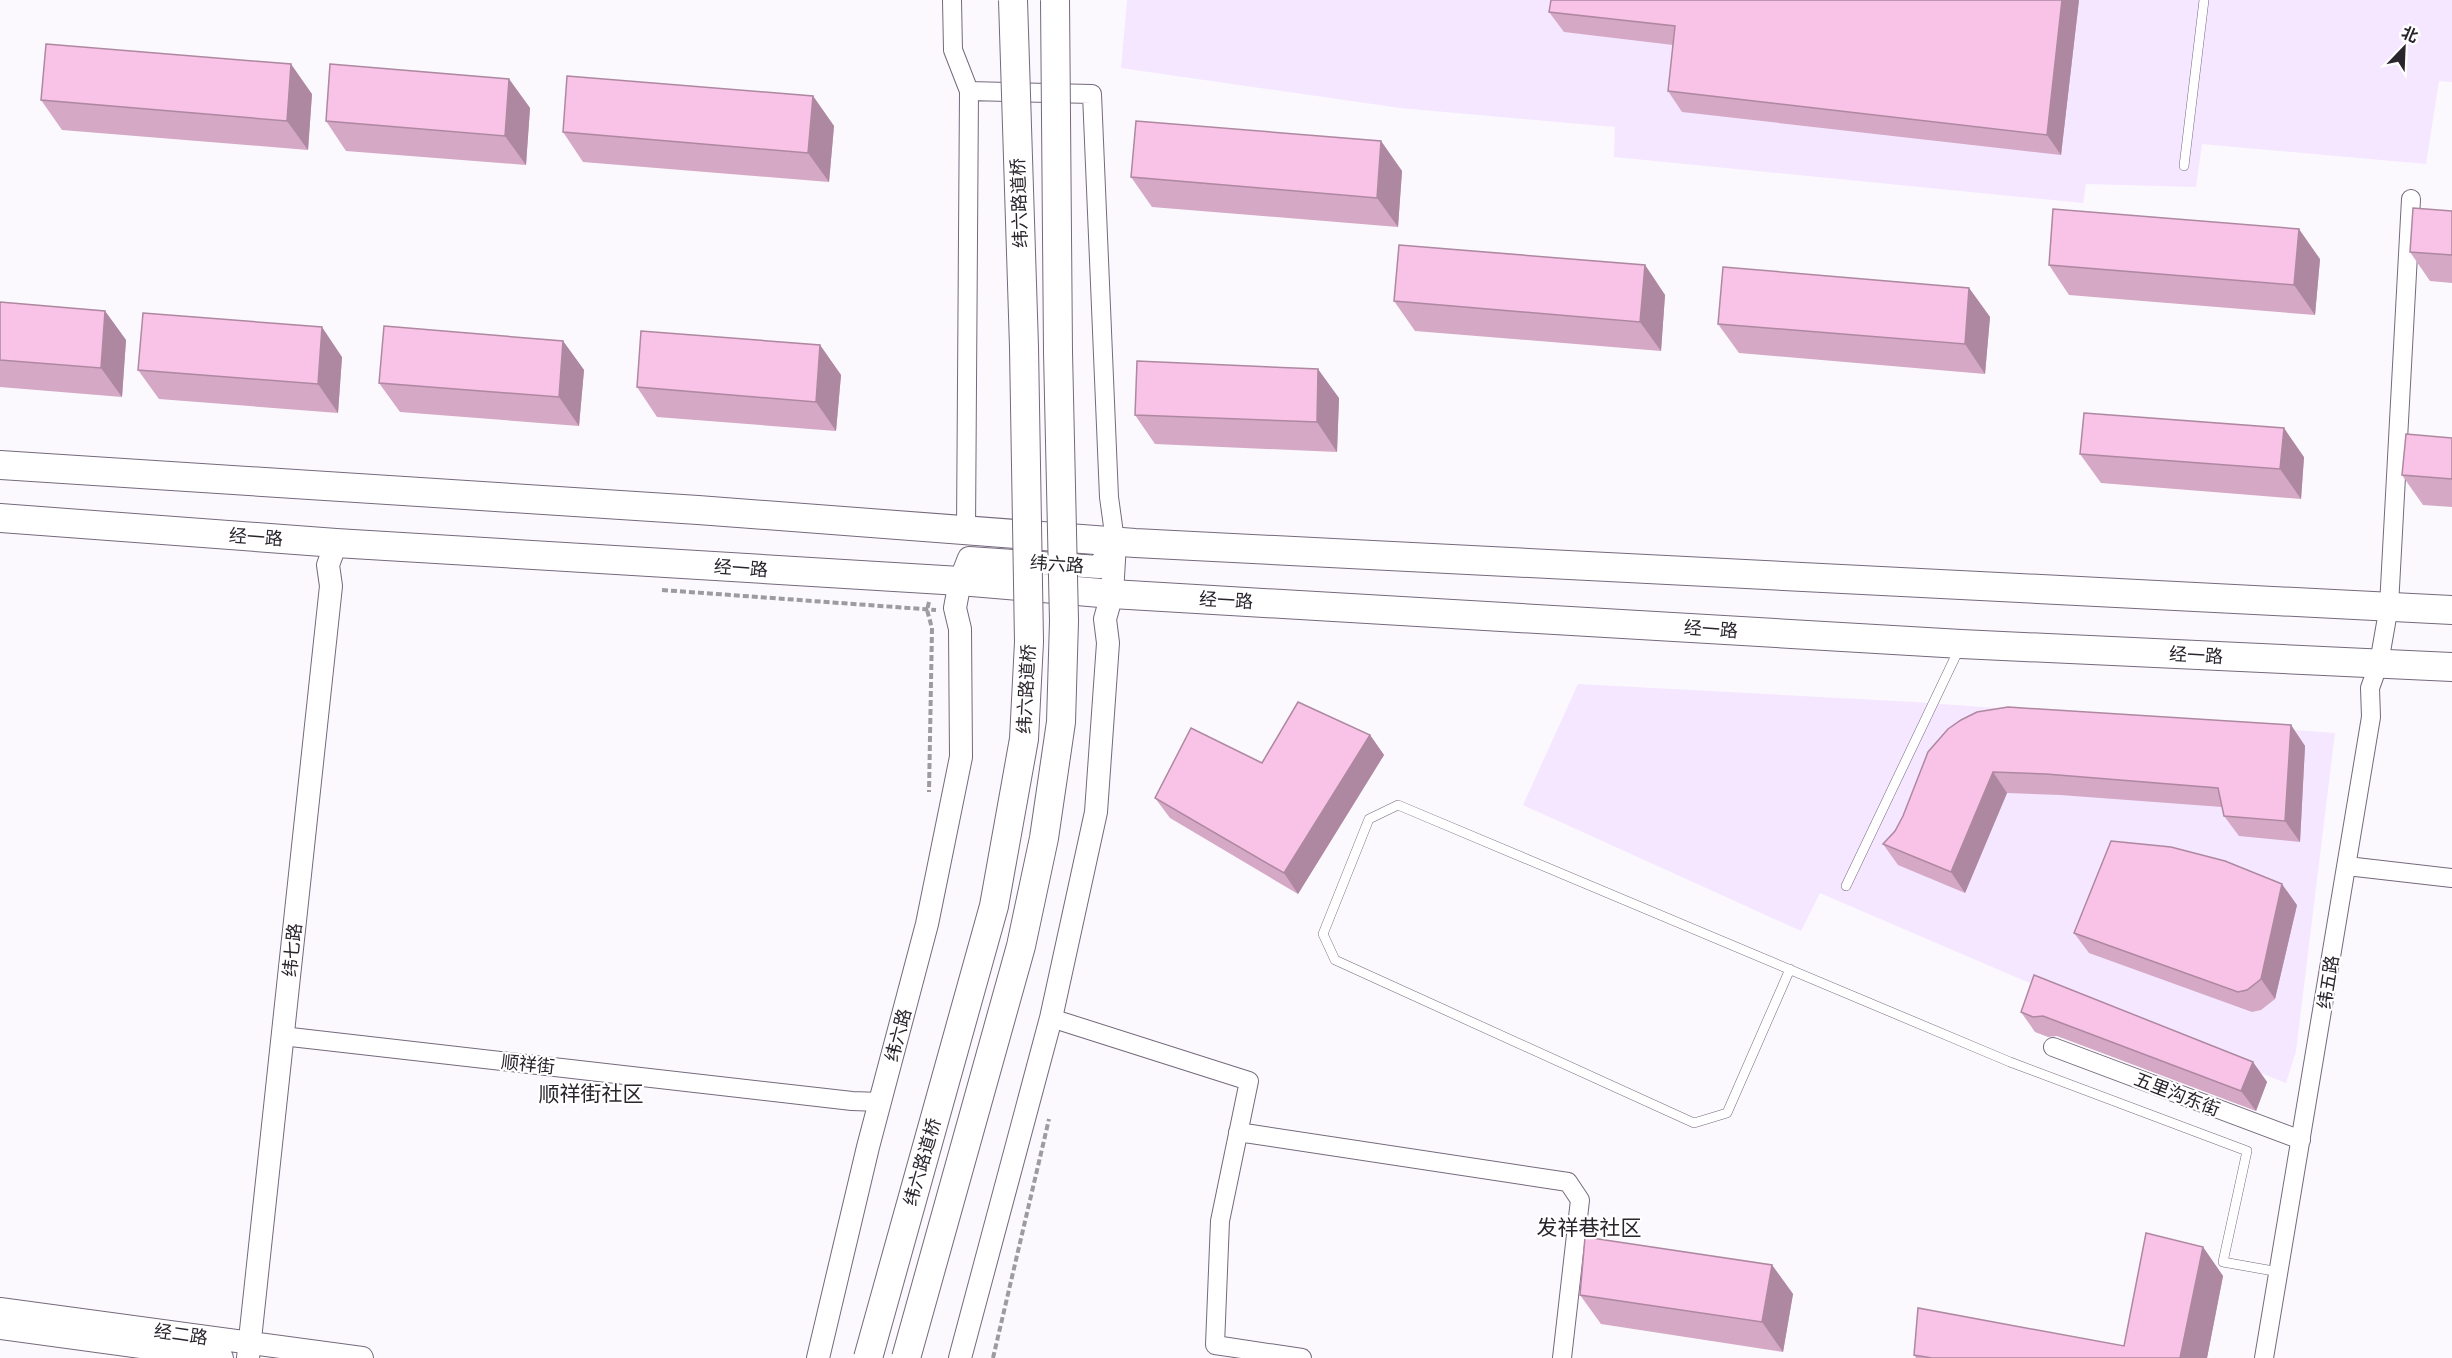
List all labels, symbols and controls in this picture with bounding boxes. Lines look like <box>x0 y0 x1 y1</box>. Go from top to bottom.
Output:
north arrow <box>2374 18 2434 78</box>
text: 北 <box>2399 22 2421 47</box>
street label: 纬六路道桥 <box>1006 158 1032 248</box>
street label: 经一路 <box>228 524 284 550</box>
street label: 纬六路 <box>1029 551 1085 577</box>
street label: 经一路 <box>713 555 769 581</box>
street label: 经一路 <box>1198 587 1254 613</box>
street label: 经一路 <box>1683 616 1739 642</box>
street label: 经一路 <box>2168 642 2224 668</box>
street label: 纬六路道桥 <box>1012 643 1040 735</box>
street label: 纬七路 <box>278 922 306 978</box>
street label: 纬五路 <box>2312 954 2344 1010</box>
street label: 纬六路 <box>880 1006 916 1064</box>
street label: 顺祥街 <box>500 1050 556 1078</box>
street label: 五里沟东街 <box>2131 1067 2223 1121</box>
district label: 顺祥街社区 <box>539 1080 644 1106</box>
street label: 纬六路道桥 <box>899 1116 945 1208</box>
district label: 发祥巷社区 <box>1537 1214 1642 1240</box>
street label: 经二路 <box>153 1319 209 1349</box>

